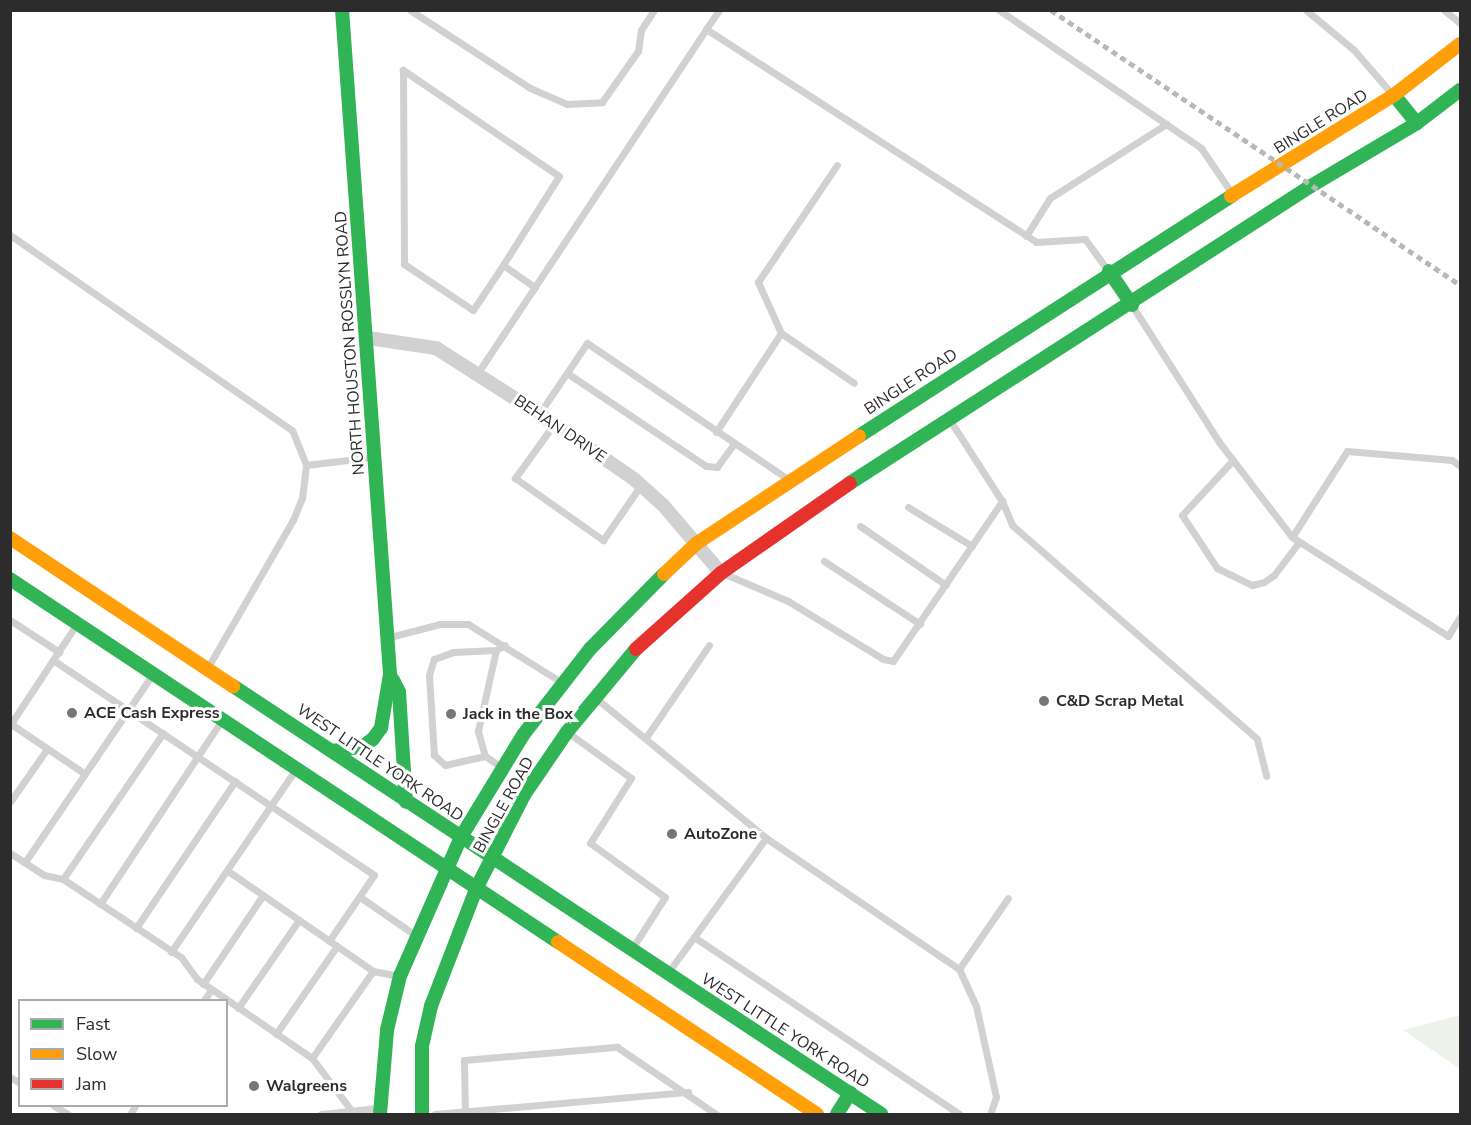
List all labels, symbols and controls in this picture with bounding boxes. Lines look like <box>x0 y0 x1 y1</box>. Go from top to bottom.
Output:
street label: BINGLE ROAD <box>1271 86 1371 158</box>
street label: NORTH HOUSTON ROSSLYN ROAD <box>331 210 369 476</box>
street label: BINGLE ROAD <box>861 345 961 419</box>
street label: BEHAN DRIVE <box>510 391 610 467</box>
place label: C&D Scrap Metal <box>1056 691 1184 711</box>
marker: C&D Scrap Metal <box>1037 694 1051 708</box>
street label: WEST LITTLE YORK ROAD <box>293 700 467 826</box>
place label: ACE Cash Express <box>84 703 220 723</box>
place label: Jack in the Box <box>463 704 573 724</box>
marker: ACE Cash Express <box>65 706 79 720</box>
marker: Jack in the Box <box>444 707 458 721</box>
street label: BINGLE ROAD <box>470 754 538 856</box>
place label: AutoZone <box>684 824 757 844</box>
marker: AutoZone <box>665 827 679 841</box>
street label: WEST LITTLE YORK ROAD <box>697 969 873 1093</box>
legend <box>18 999 228 1107</box>
text: Fast <box>76 1012 110 1036</box>
text: Slow <box>76 1042 117 1066</box>
text: Jam <box>76 1072 107 1096</box>
place label: Walgreens <box>266 1076 347 1096</box>
marker: Walgreens <box>247 1079 261 1093</box>

